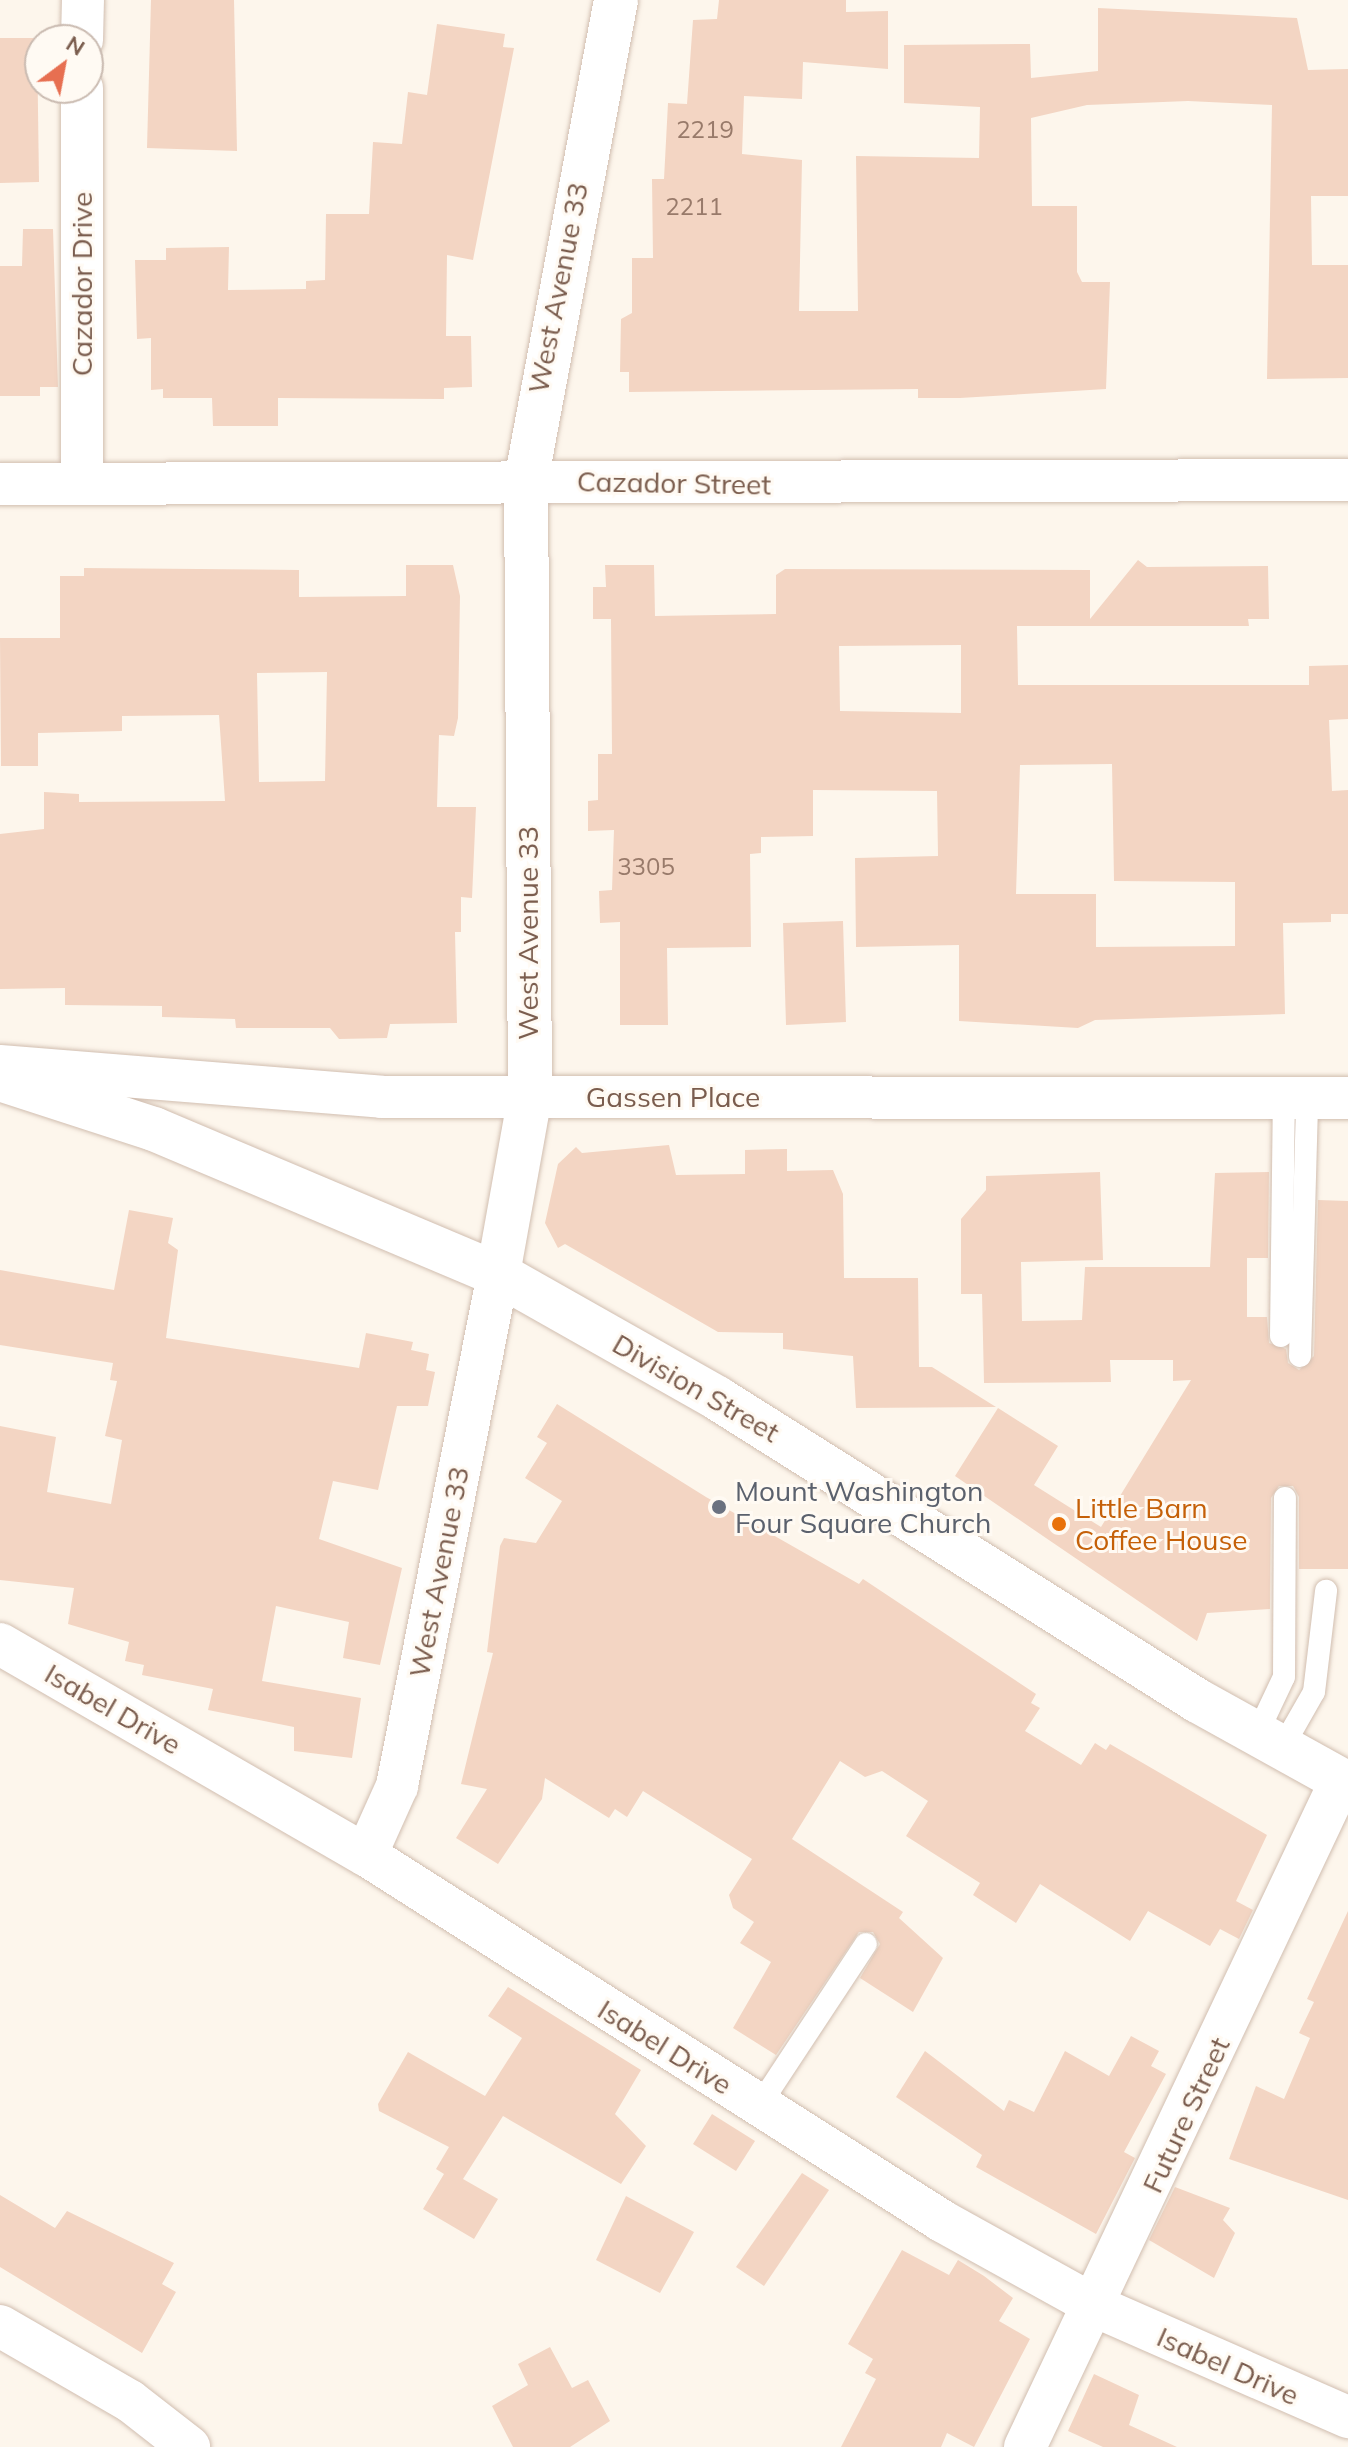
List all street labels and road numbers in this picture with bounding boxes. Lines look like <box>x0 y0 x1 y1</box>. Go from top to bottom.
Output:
street label: West Avenue 33 <box>521 180 595 396</box>
street label: Cazador Drive <box>65 192 99 376</box>
street label: Cazador Street <box>577 465 771 501</box>
street label: West Avenue 33 <box>511 826 545 1040</box>
street label: Gassen Place <box>586 1080 760 1114</box>
street label: Division Street <box>607 1327 785 1449</box>
street label: West Avenue 33 <box>402 1464 476 1680</box>
street label: Isabel Drive <box>39 1657 187 1761</box>
street label: Isabel Drive <box>592 1993 738 2101</box>
street label: Future Street <box>1135 2032 1237 2198</box>
street label: Isabel Drive <box>1152 2320 1304 2412</box>

